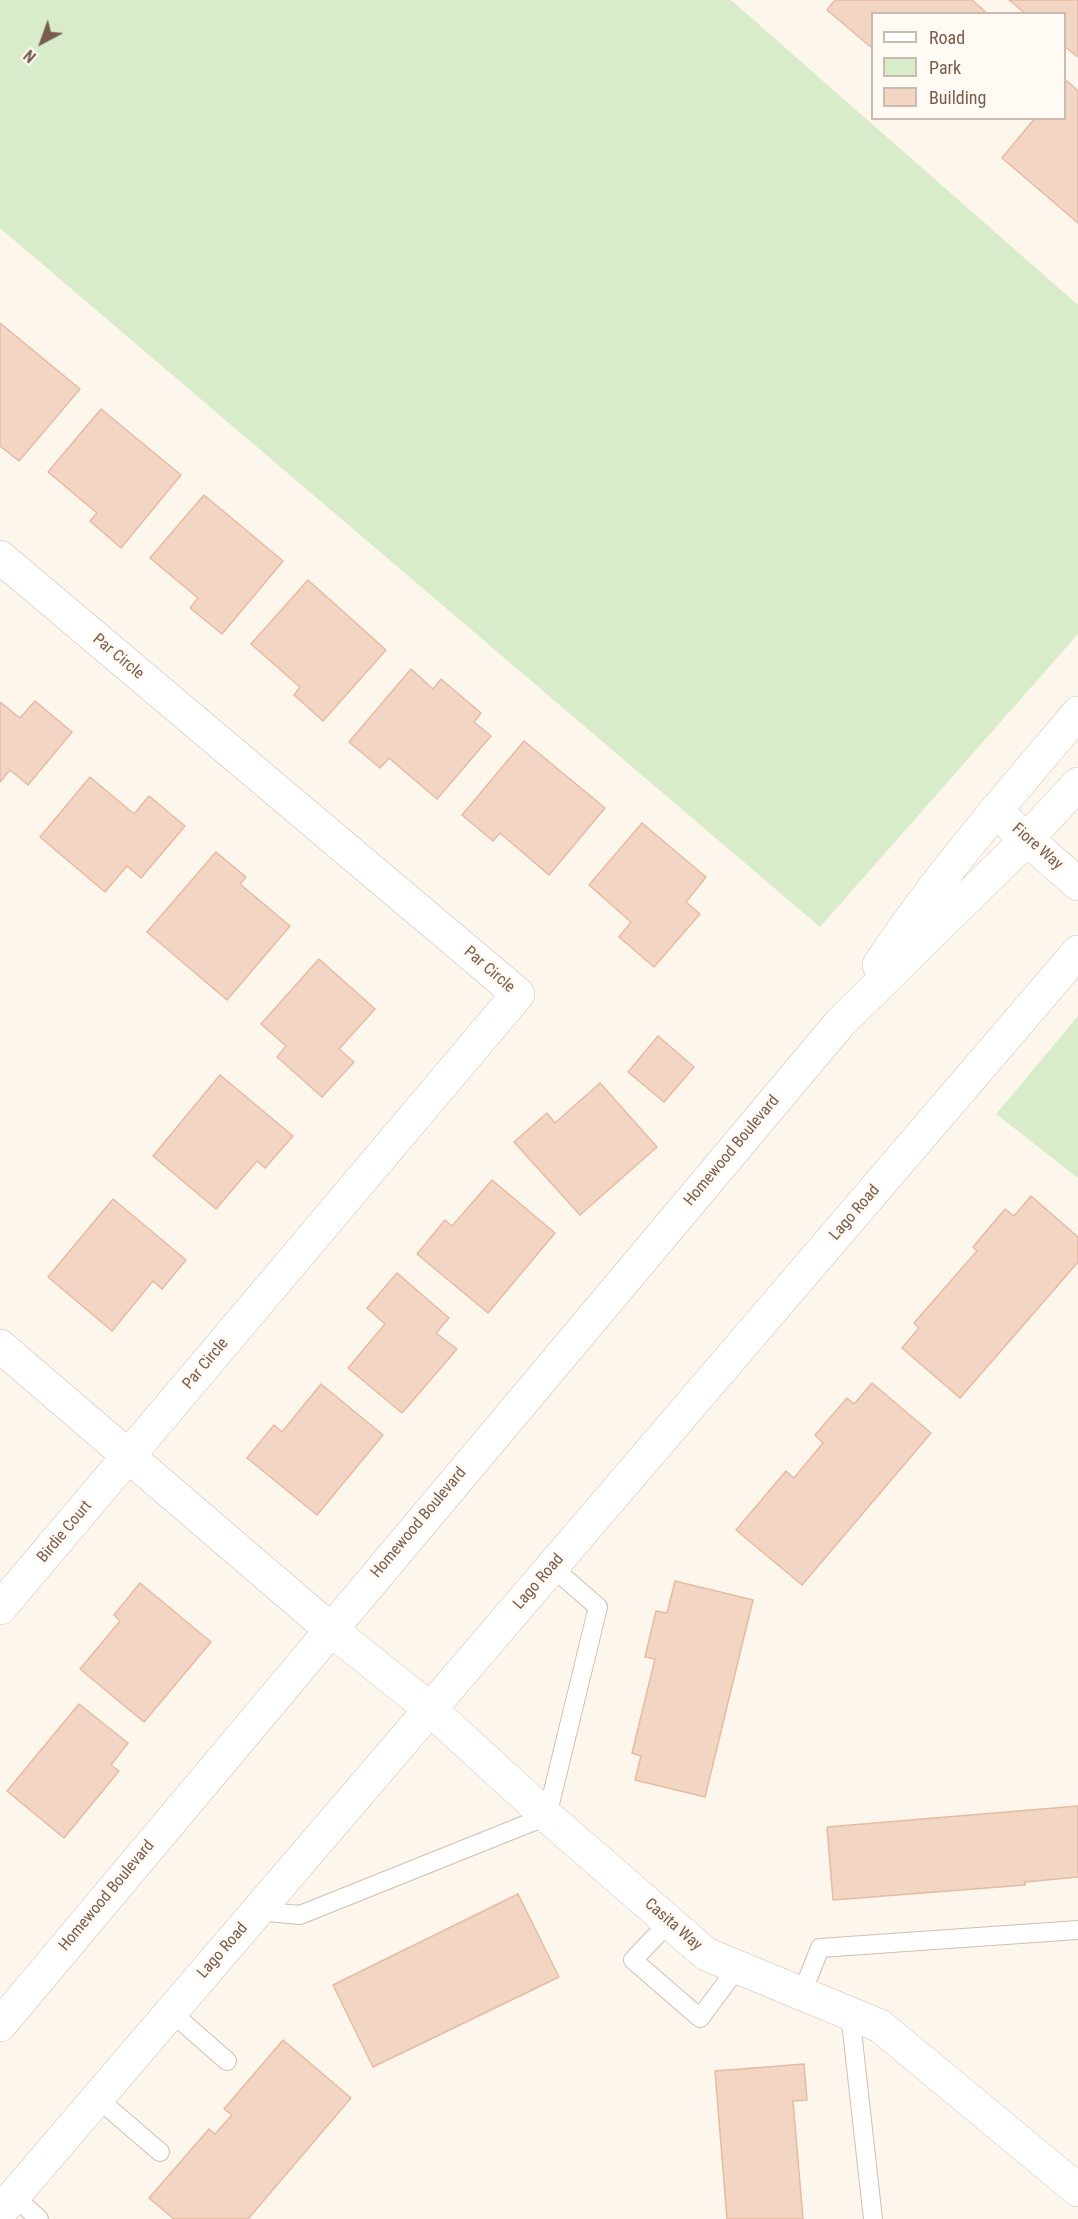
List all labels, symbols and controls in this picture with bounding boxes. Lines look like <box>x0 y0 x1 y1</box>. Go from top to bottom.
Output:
north arrow <box>12 12 72 72</box>
legend <box>871 12 1066 120</box>
text: Road <box>929 27 965 48</box>
text: N <box>20 46 40 66</box>
text: Park <box>929 57 961 78</box>
text: Building <box>929 87 986 108</box>
street label: Par Circle <box>88 630 148 684</box>
street label: Fiore Way <box>1008 820 1066 874</box>
street label: Par Circle <box>460 943 518 997</box>
street label: Homewood Boulevard <box>680 1092 784 1210</box>
street label: Lago Road <box>826 1181 884 1245</box>
street label: Par Circle <box>179 1334 233 1394</box>
street label: Homewood Boulevard <box>367 1464 471 1582</box>
street label: Birdie Court <box>34 1497 96 1567</box>
street label: Lago Road <box>510 1550 568 1614</box>
street label: Homewood Boulevard <box>55 1837 159 1955</box>
street label: Casita Way <box>640 1895 706 1955</box>
street label: Lago Road <box>194 1919 252 1983</box>

